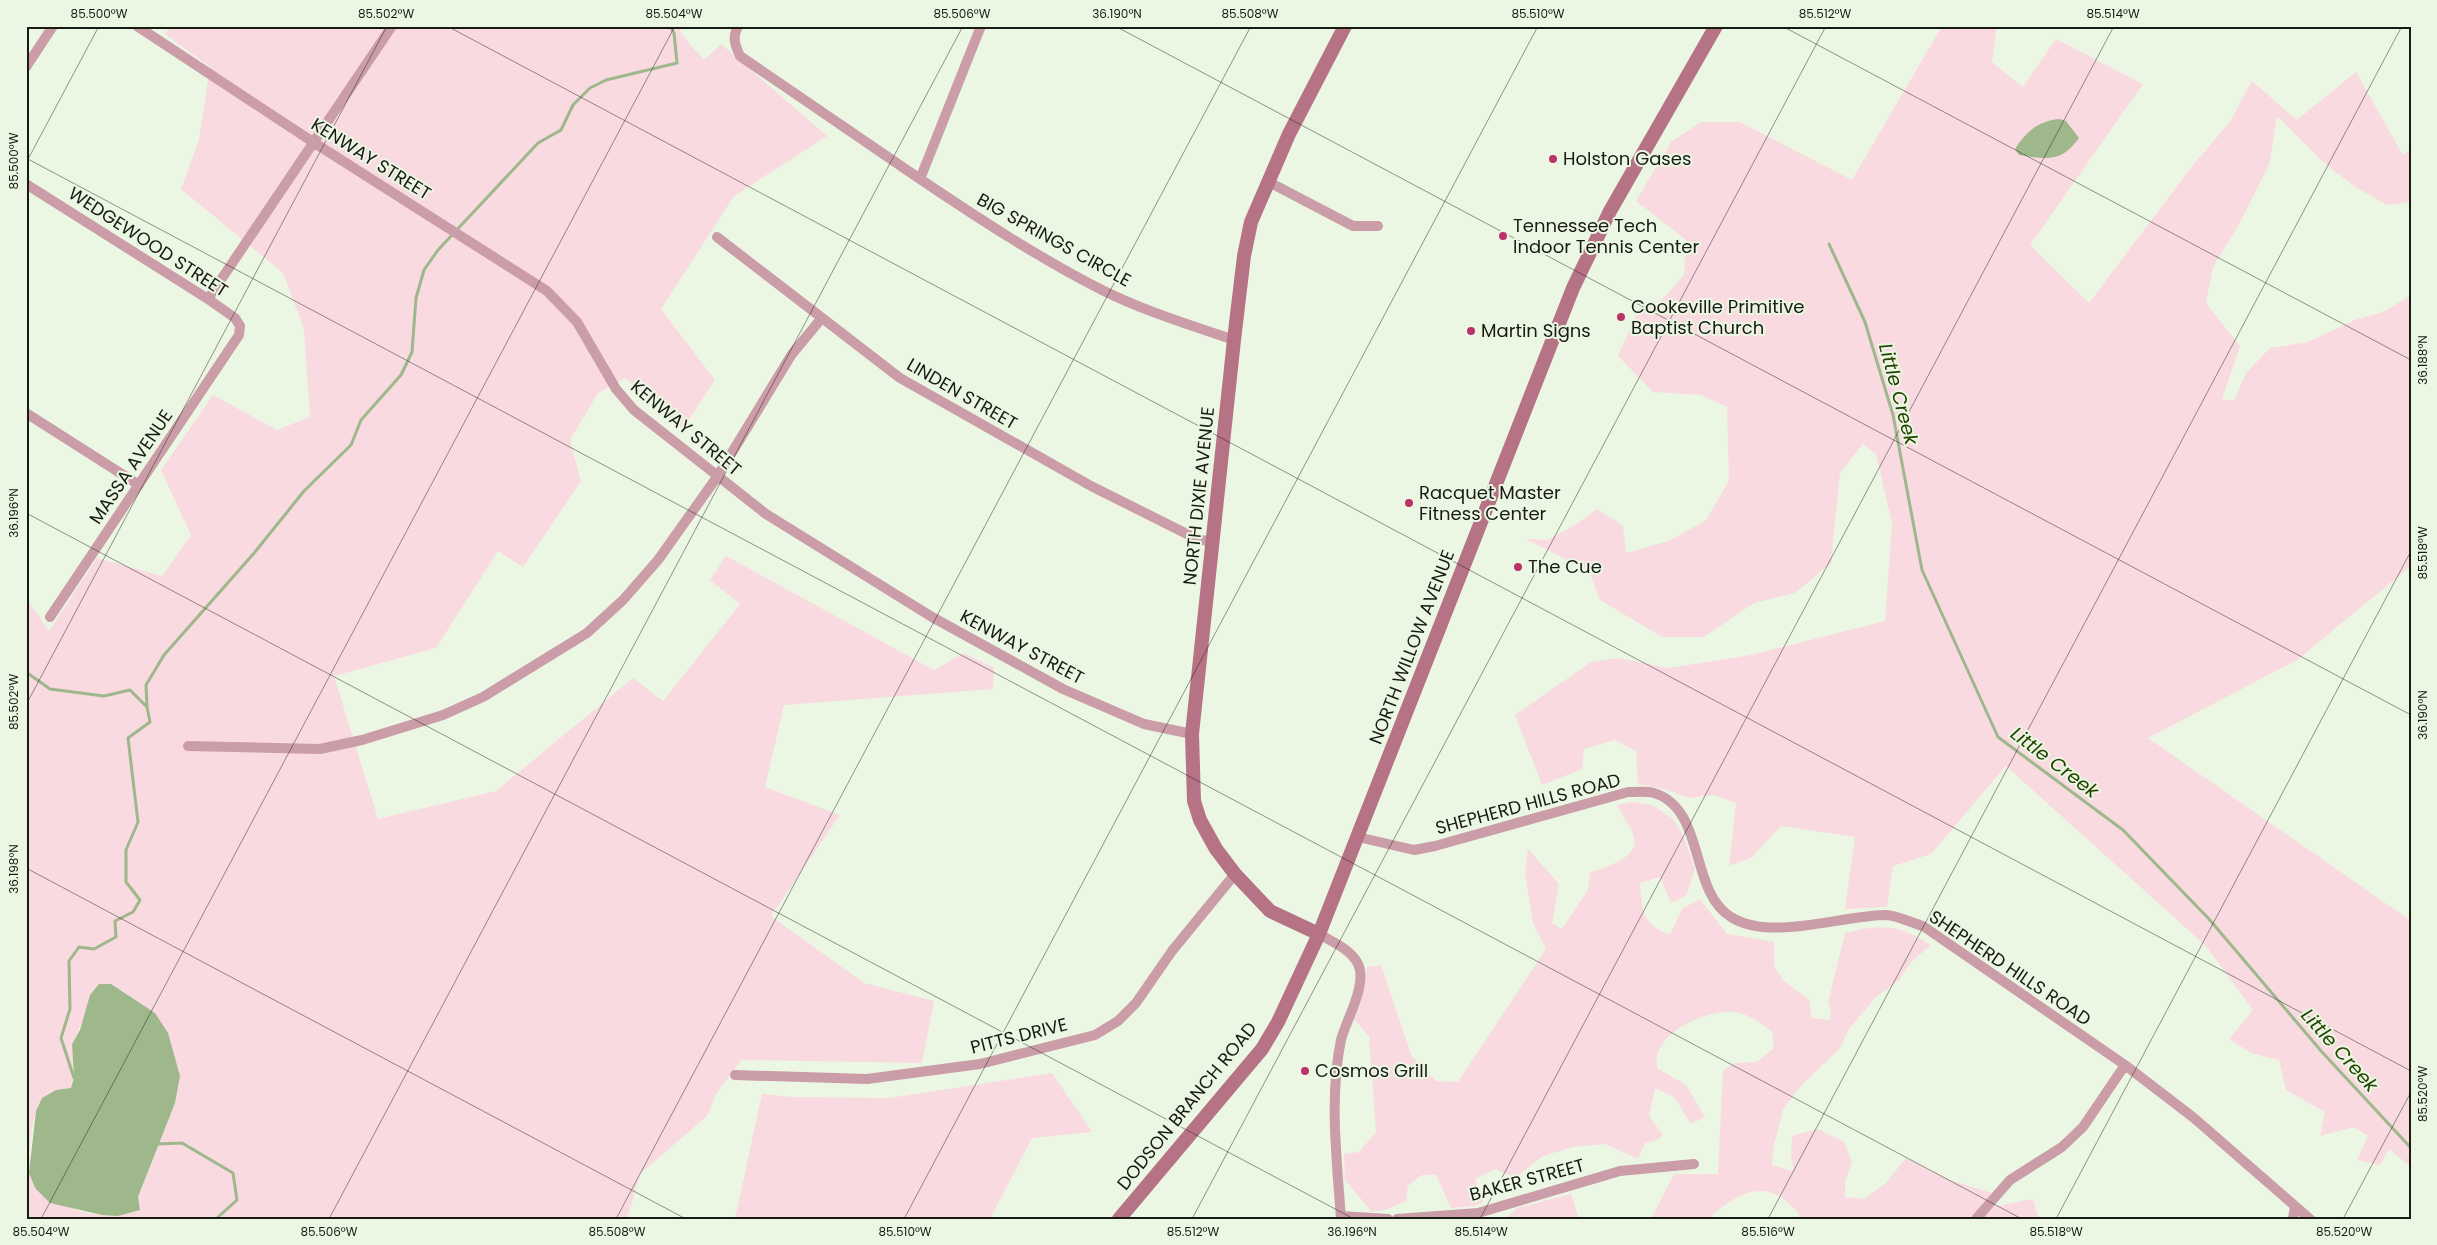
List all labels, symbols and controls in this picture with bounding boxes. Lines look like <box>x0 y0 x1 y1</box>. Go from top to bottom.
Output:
text: 85.500°W <box>71 5 128 22</box>
text: 85.502°W <box>358 5 414 22</box>
text: 85.504°W <box>646 5 703 22</box>
text: 85.506°W <box>934 5 991 22</box>
text: 36.190°N <box>1092 5 1142 22</box>
text: 85.508°W <box>1222 5 1279 22</box>
text: 85.510°W <box>1511 5 1565 22</box>
text: 85.512°W <box>1799 5 1852 22</box>
text: 85.514°W <box>2086 5 2140 22</box>
street label: KENWAY STREET <box>306 112 436 206</box>
text: 85.500°W <box>5 132 22 189</box>
place label: Holston Gases <box>1563 146 1691 171</box>
marker: Holston Gases <box>1547 153 1559 165</box>
street label: WEDGEWOOD STREET <box>64 181 233 303</box>
street label: BIG SPRINGS CIRCLE <box>973 187 1136 292</box>
place label: Tennessee Tech Indoor Tennis Center <box>1513 213 1700 259</box>
marker: Tennessee Tech Indoor Tennis Center <box>1497 230 1509 242</box>
place label: Cookeville Primitive Baptist Church <box>1631 294 1804 340</box>
marker: Cookeville Primitive Baptist Church <box>1615 311 1627 323</box>
place label: Martin Signs <box>1481 318 1591 343</box>
marker: Martin Signs <box>1465 325 1477 337</box>
text: 36.188°N <box>2414 335 2431 385</box>
water label: Little Creek <box>1872 340 1925 449</box>
street label: LINDEN STREET <box>902 352 1022 435</box>
street label: KENWAY STREET <box>626 374 747 481</box>
street label: MASSA AVENUE <box>83 404 178 529</box>
street label: NORTH DIXIE AVENUE <box>1177 406 1220 586</box>
place label: Racquet Master Fitness Center <box>1419 480 1561 526</box>
text: 36.196°N <box>5 488 22 538</box>
marker: Racquet Master Fitness Center <box>1403 497 1415 509</box>
text: 85.518°W <box>2414 526 2431 580</box>
street label: NORTH WILLOW AVENUE <box>1363 546 1460 748</box>
place label: The Cue <box>1528 554 1602 579</box>
marker: The Cue <box>1512 561 1524 573</box>
street label: KENWAY STREET <box>956 603 1089 690</box>
text: 85.502°W <box>5 674 22 730</box>
text: 36.190°N <box>2414 690 2431 740</box>
water label: Little Creek <box>2005 720 2105 805</box>
street label: SHEPHERD HILLS ROAD <box>1433 767 1623 840</box>
text: 36.198°N <box>5 844 22 894</box>
street label: SHEPHERD HILLS ROAD <box>1924 904 2096 1031</box>
water label: Little Creek <box>2295 1003 2385 1099</box>
street label: PITTS DRIVE <box>968 1011 1070 1060</box>
street label: DODSON BRANCH ROAD <box>1111 1016 1262 1195</box>
place label: Cosmos Grill <box>1315 1058 1428 1083</box>
marker: Cosmos Grill <box>1299 1065 1311 1077</box>
text: 85.520°W <box>2414 1066 2431 1122</box>
street label: BAKER STREET <box>1466 1152 1588 1207</box>
text: 85.504°W <box>13 1223 70 1240</box>
text: 85.506°W <box>301 1223 358 1240</box>
text: 85.508°W <box>589 1223 646 1240</box>
text: 85.510°W <box>878 1223 932 1240</box>
text: 85.512°W <box>1167 1223 1220 1240</box>
text: 36.196°N <box>1327 1223 1377 1240</box>
text: 85.514°W <box>1454 1223 1508 1240</box>
text: 85.516°W <box>1741 1223 1795 1240</box>
text: 85.518°W <box>2029 1223 2083 1240</box>
text: 85.520°W <box>2316 1223 2372 1240</box>

